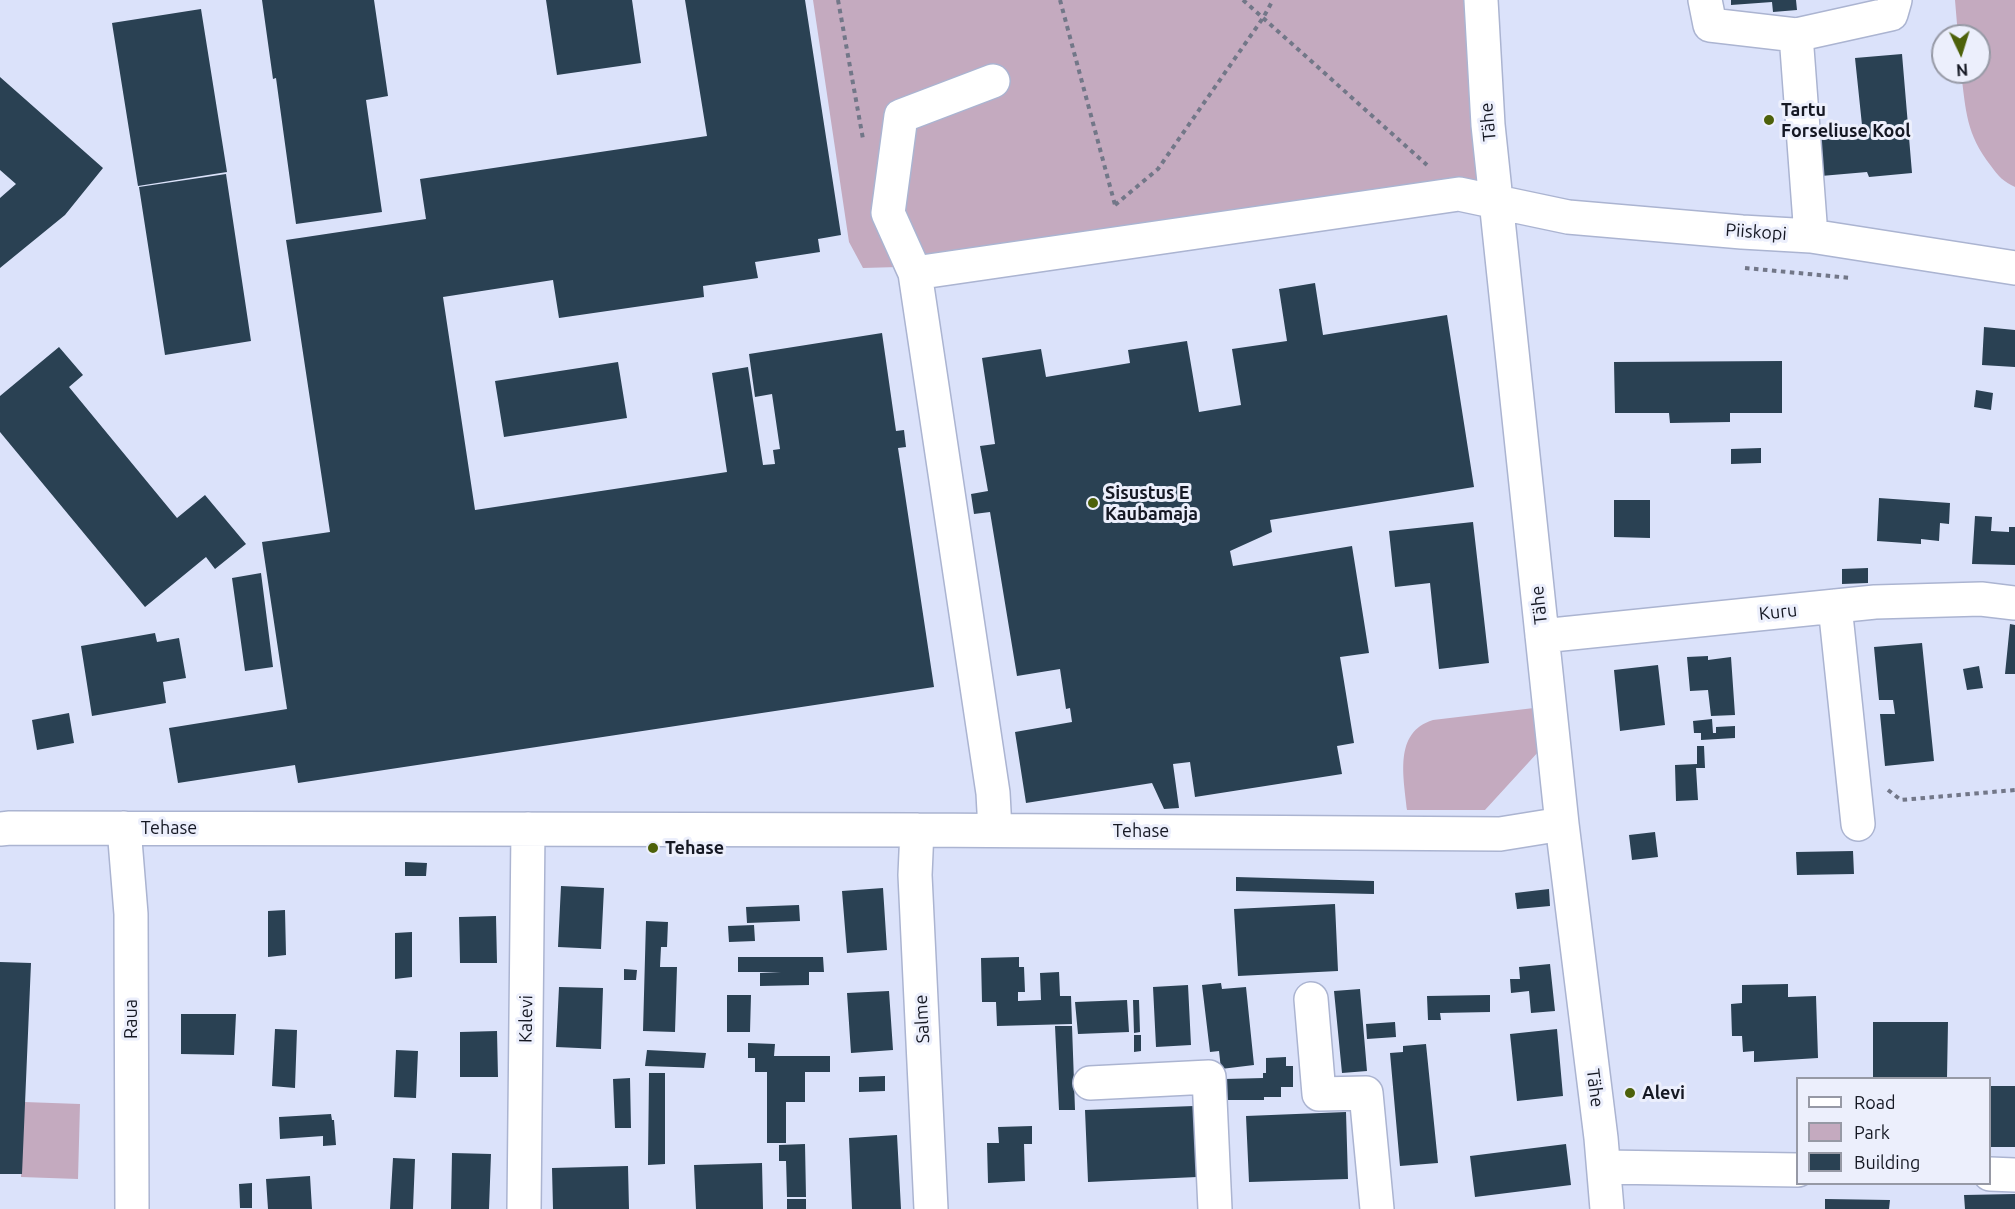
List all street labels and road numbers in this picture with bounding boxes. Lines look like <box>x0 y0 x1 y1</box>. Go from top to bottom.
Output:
street label: Tähe <box>1476 102 1500 142</box>
street label: Piiskopi <box>1725 219 1787 245</box>
street label: Tähe <box>1526 585 1552 625</box>
street label: Kuru <box>1758 599 1798 625</box>
street label: Tehase <box>141 817 197 839</box>
street label: Tehase <box>1113 820 1169 842</box>
street label: Salme <box>910 994 934 1044</box>
street label: Kalevi <box>515 995 537 1043</box>
street label: Raua <box>120 999 142 1039</box>
street label: Tähe <box>1582 1067 1608 1109</box>

